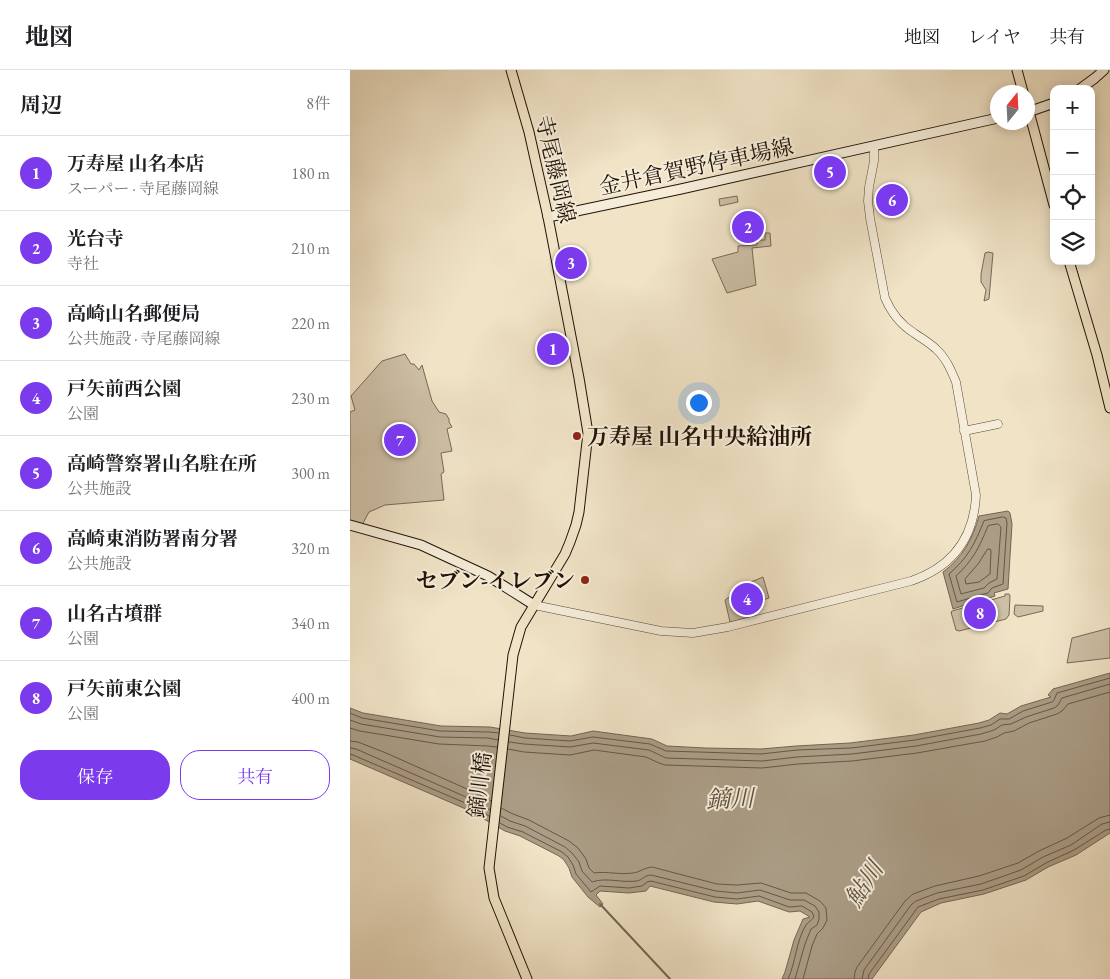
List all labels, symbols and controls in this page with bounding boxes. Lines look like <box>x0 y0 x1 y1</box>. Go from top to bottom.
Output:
text: 地図 <box>25 21 73 52</box>
text: 地図 <box>904 25 940 48</box>
text: レイヤ <box>968 25 1021 48</box>
text: 共有 <box>1049 25 1085 48</box>
north arrow <box>990 85 1035 130</box>
map controls <box>1050 85 1095 265</box>
button: + <box>1050 85 1095 130</box>
text: 周辺 <box>20 91 62 118</box>
text: 8件 <box>306 93 330 114</box>
street label: 寺尾藤岡線 <box>529 112 582 226</box>
button: − <box>1050 130 1095 175</box>
street label: 金井倉賀野停車場線 <box>596 132 796 201</box>
text: 万寿屋 山名本店 <box>67 151 205 176</box>
pin: 5 <box>814 153 846 191</box>
text: 1 <box>32 163 40 184</box>
text: 180 m <box>291 163 330 184</box>
button: locate <box>1050 175 1095 220</box>
text: スーパー · 寺尾藤岡線 <box>67 178 219 199</box>
pin: 6 <box>876 181 908 219</box>
pin: 2 <box>732 208 764 246</box>
button: layers <box>1050 220 1095 265</box>
text: 光台寺 <box>67 226 124 251</box>
text: 2 <box>32 238 40 259</box>
text: 210 m <box>291 238 330 259</box>
pin: 3 <box>555 244 587 282</box>
text: 寺社 <box>67 253 99 274</box>
text: 高崎山名郵便局 <box>67 301 200 326</box>
text: 3 <box>32 313 40 334</box>
text: 220 m <box>291 313 330 334</box>
text: 公共施設 · 寺尾藤岡線 <box>67 328 221 349</box>
pin: 1 <box>537 330 569 368</box>
text: 戸矢前西公園 <box>67 376 181 401</box>
text: 4 <box>32 388 40 409</box>
text: 230 m <box>291 388 330 409</box>
your location <box>686 390 712 416</box>
text: 公園 <box>67 403 99 424</box>
pin: 7 <box>384 421 416 459</box>
place label: 万寿屋 山名中央給油所 <box>587 422 812 451</box>
marker: 万寿屋 山名中央給油所 <box>571 430 583 442</box>
text: 高崎警察署山名駐在所 <box>67 451 257 476</box>
text: 5 <box>32 463 40 484</box>
text: 300 m <box>291 463 330 484</box>
text: 公共施設 <box>67 478 131 499</box>
text: 高崎東消防署南分署 <box>67 526 238 551</box>
text: 6 <box>32 538 40 559</box>
text: 320 m <box>291 538 330 559</box>
text: 公共施設 <box>67 553 131 574</box>
place label: セブン-イレブン <box>416 566 575 595</box>
marker: セブン-イレブン <box>579 574 591 586</box>
pin: 4 <box>731 580 763 618</box>
pin: 8 <box>964 594 996 632</box>
text: 山名古墳群 <box>67 601 162 626</box>
text: 7 <box>32 613 40 634</box>
text: 340 m <box>291 613 330 634</box>
text: 公園 <box>67 628 99 649</box>
text: 戸矢前東公園 <box>67 676 181 701</box>
text: 8 <box>32 688 40 709</box>
text: 400 m <box>291 688 330 709</box>
text: 公園 <box>67 703 99 724</box>
button: 保存 <box>20 750 170 800</box>
button: 共有 <box>180 750 330 800</box>
street label: 鏑川橋 <box>461 751 498 820</box>
water label: 鏑川 <box>705 782 758 815</box>
water label: 鮎川 <box>838 853 891 912</box>

